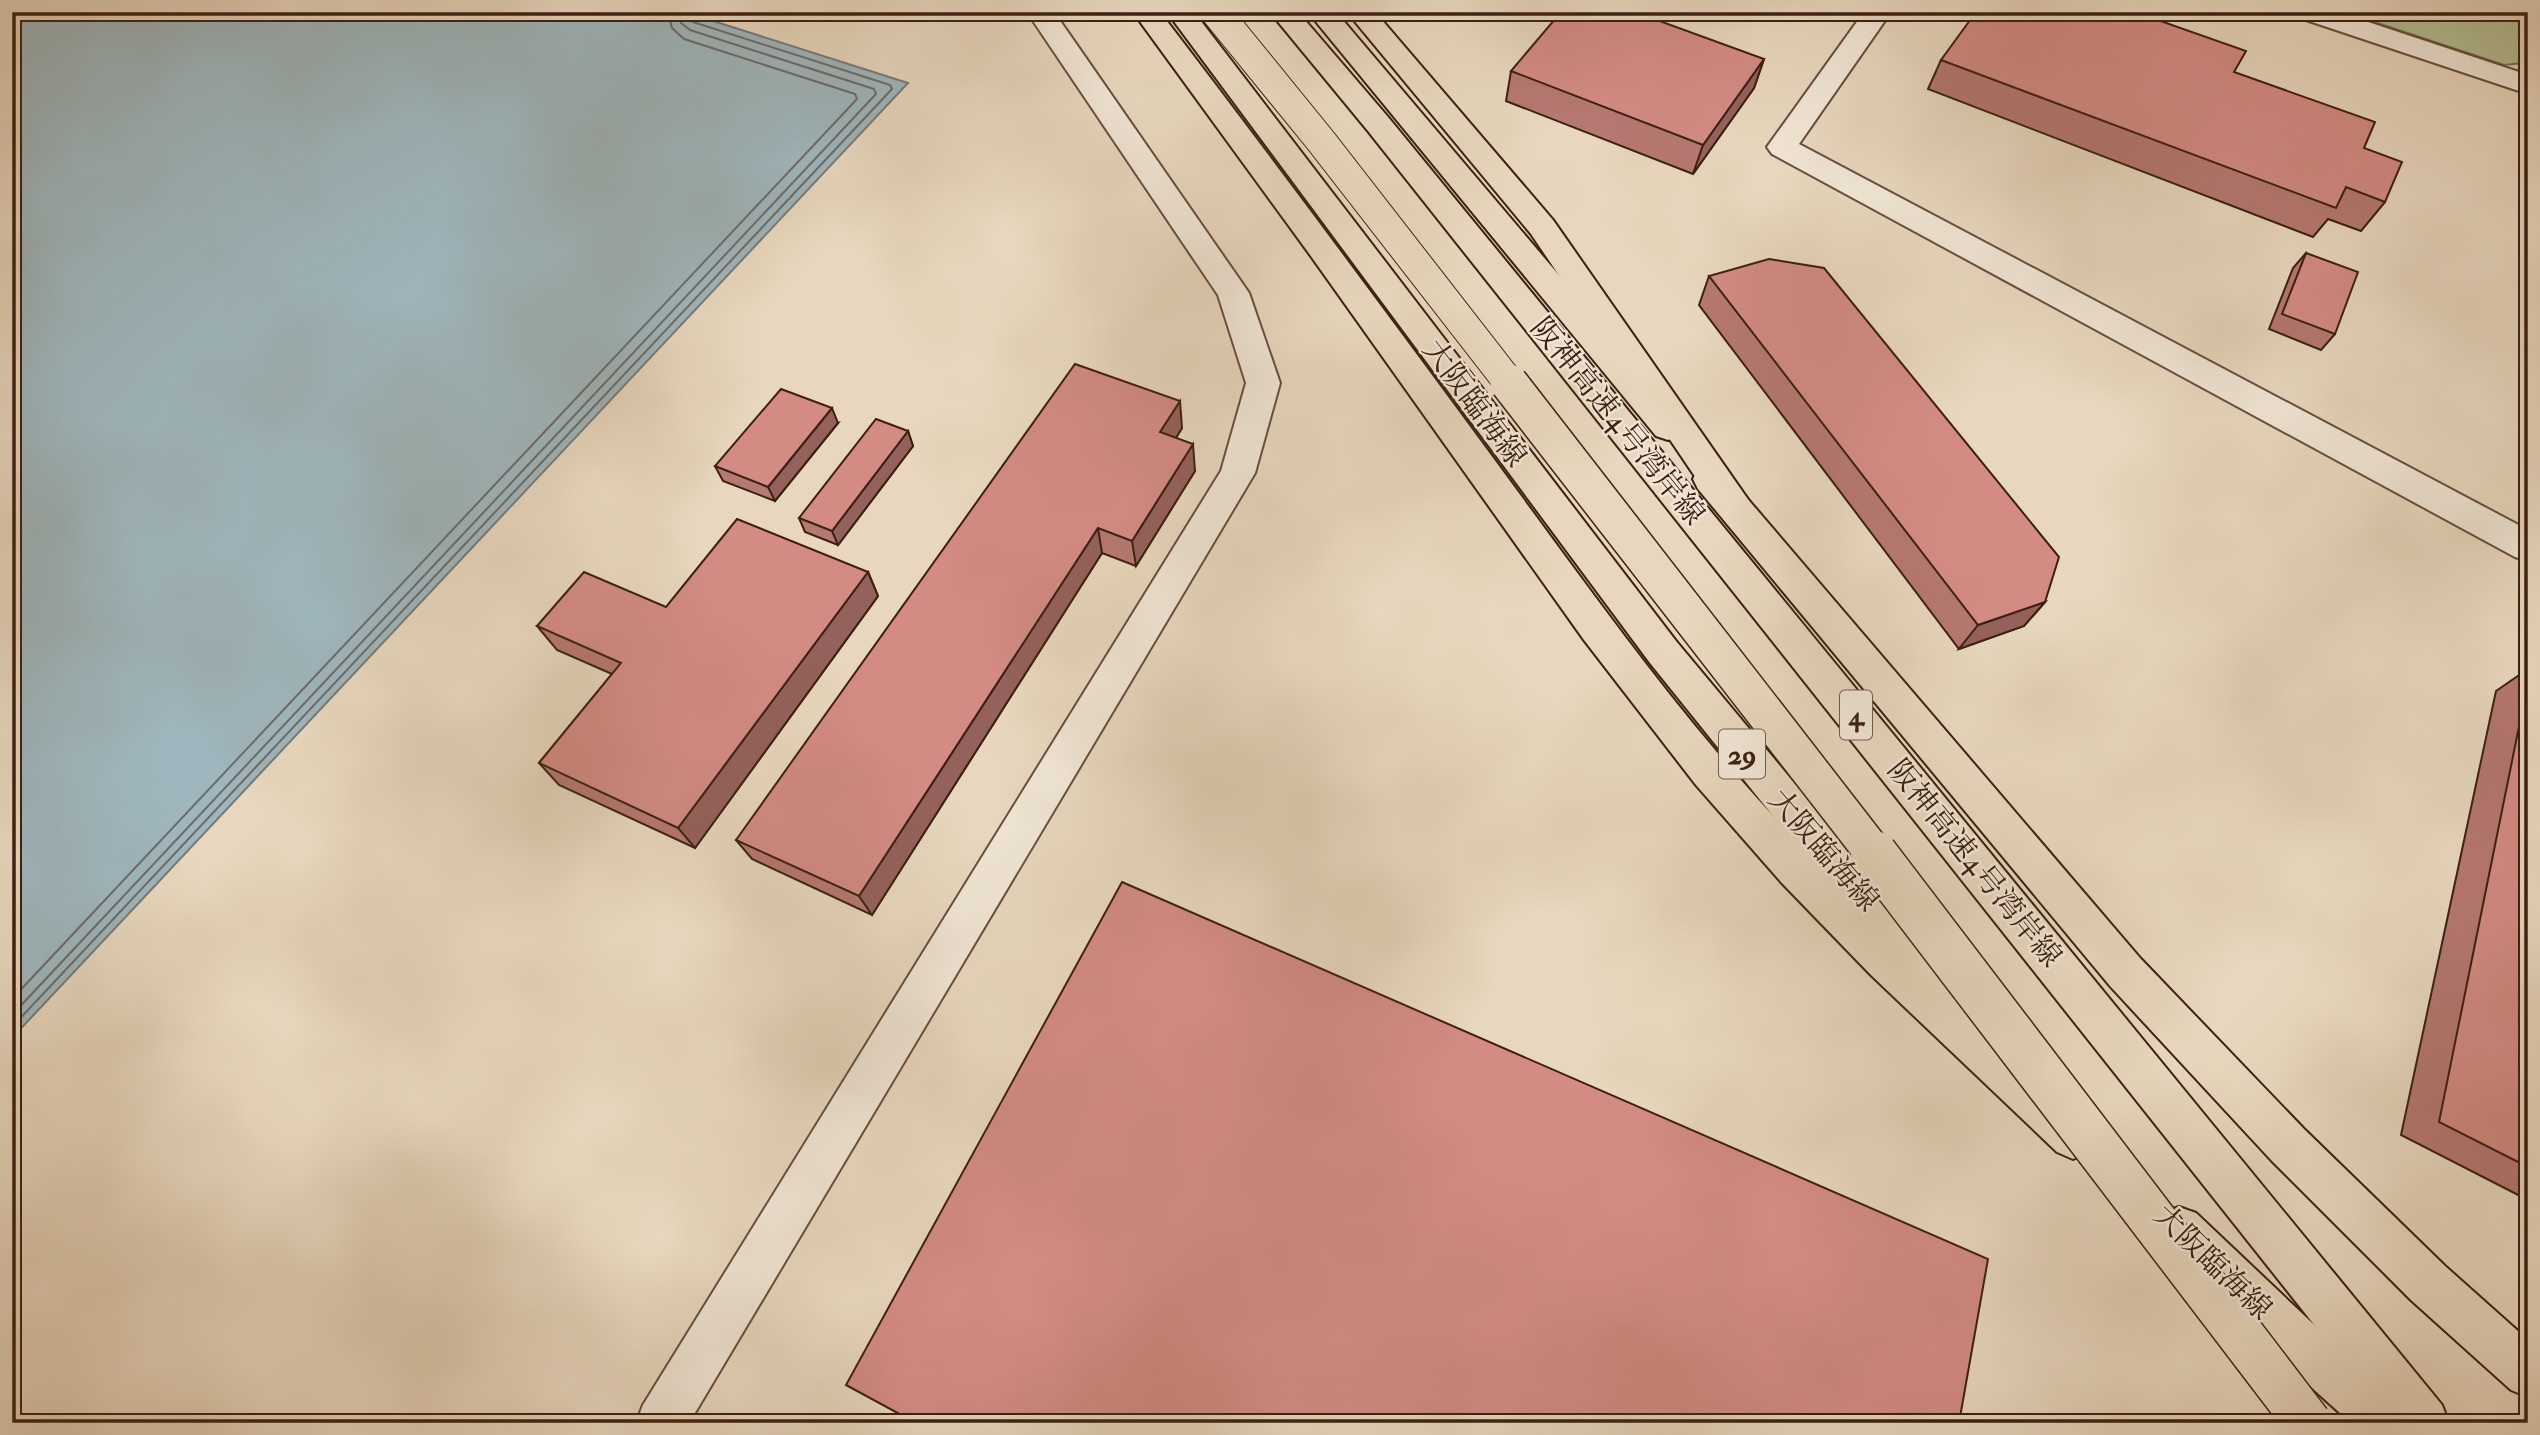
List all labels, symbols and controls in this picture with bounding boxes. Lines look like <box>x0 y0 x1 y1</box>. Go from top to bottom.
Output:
street label: 阪神高速4号湾岸線 <box>1523 310 1713 532</box>
street label: 大阪臨海線 <box>1415 332 1535 474</box>
road number: 4 <box>1840 690 1872 740</box>
road number: 29 <box>1719 730 1765 778</box>
street label: 阪神高速4号湾岸線 <box>1880 752 2070 974</box>
street label: 大阪臨海線 <box>1760 782 1887 919</box>
street label: 大阪臨海線 <box>2146 1197 2279 1328</box>

